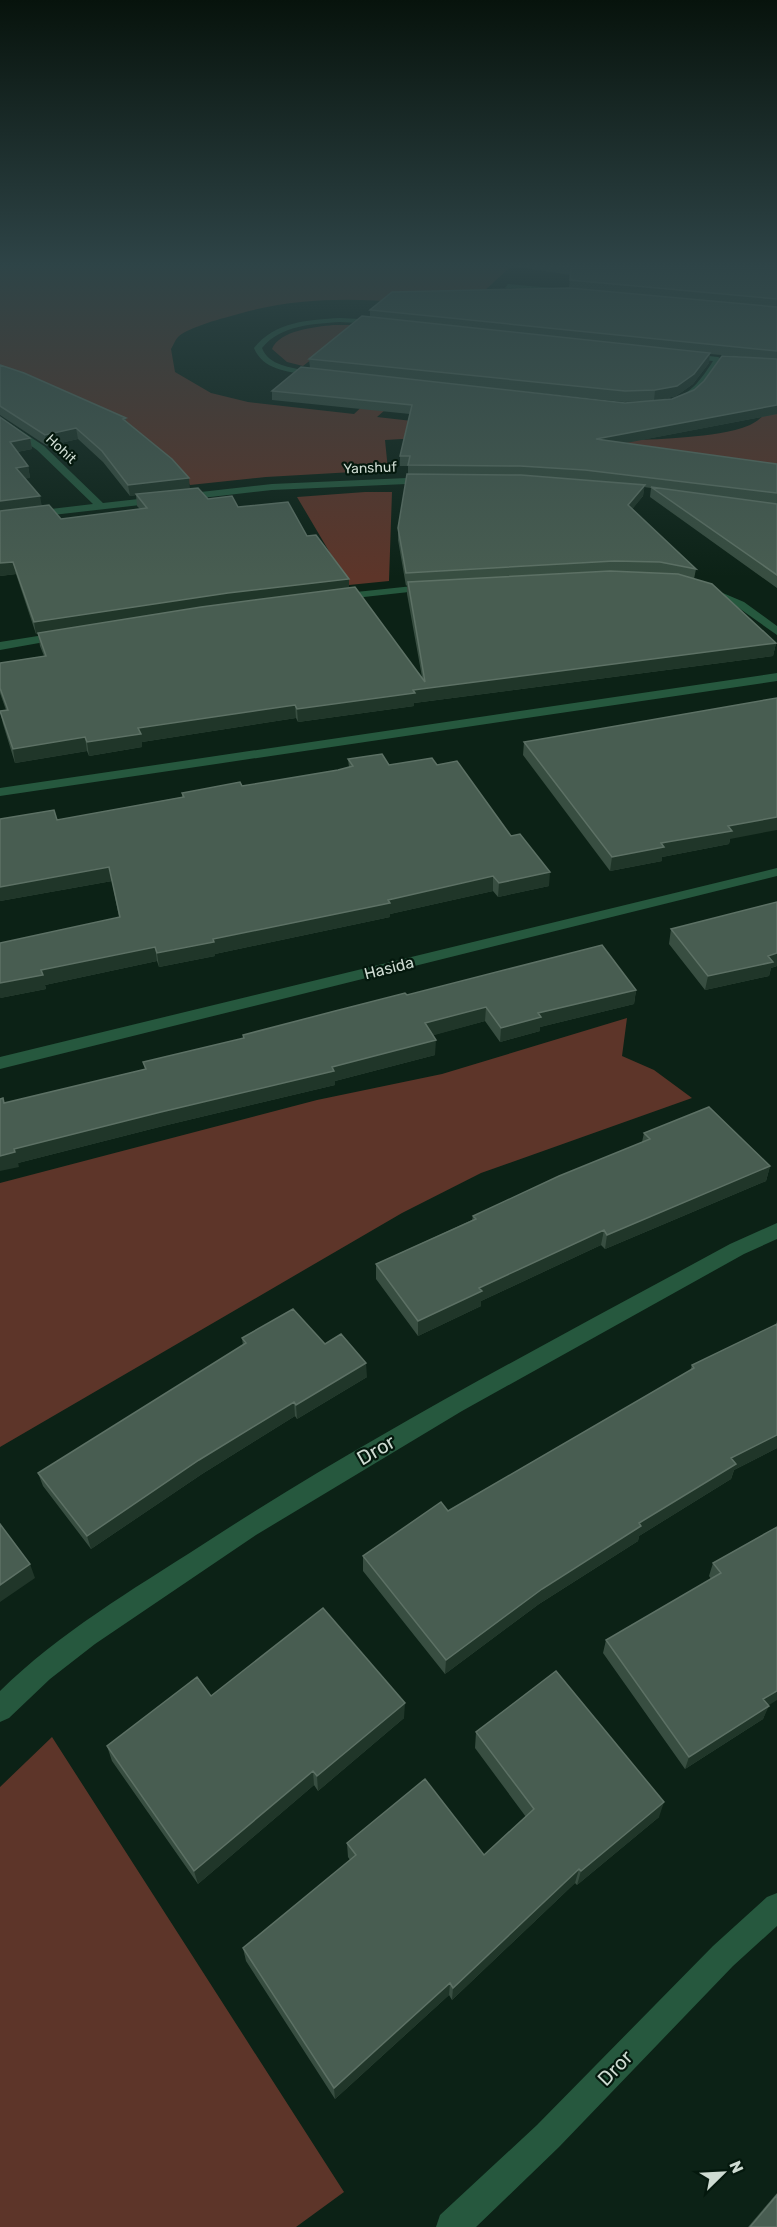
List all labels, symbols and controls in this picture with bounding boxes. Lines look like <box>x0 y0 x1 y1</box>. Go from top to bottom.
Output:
street label: Hohit <box>42 431 80 468</box>
street label: Yanshuf <box>343 459 398 477</box>
street label: Hasida <box>362 953 416 983</box>
street label: Dror <box>353 1429 400 1470</box>
street label: Dror <box>592 2045 638 2091</box>
north arrow <box>693 2143 753 2203</box>
text: N <box>725 2158 747 2176</box>

